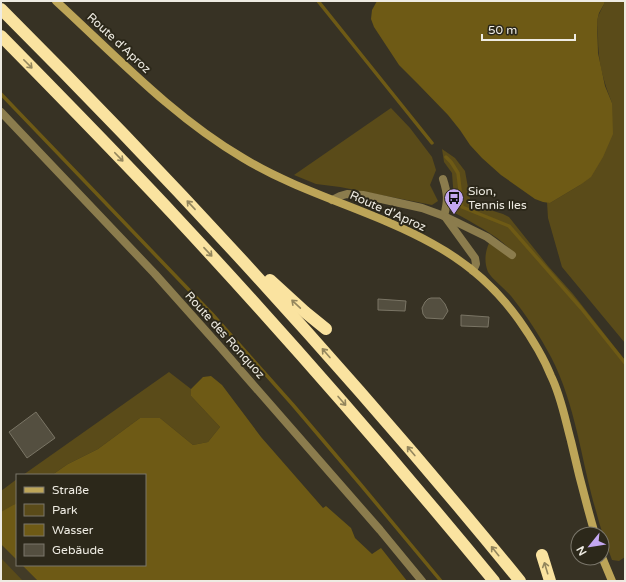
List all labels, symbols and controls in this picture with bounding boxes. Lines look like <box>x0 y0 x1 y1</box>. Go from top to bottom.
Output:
street label: Route d'Aproz <box>84 10 154 76</box>
scale bar <box>482 16 575 42</box>
text: 50 m <box>488 23 517 37</box>
one-way arrow <box>23 59 33 69</box>
one-way arrow <box>114 152 124 162</box>
place label: Sion, Tennis Iles <box>468 184 527 212</box>
bus stop icon: Sion, Tennis Iles <box>443 187 465 215</box>
street label: Route d'Aproz <box>348 188 428 234</box>
one-way arrow <box>187 200 196 210</box>
one-way arrow <box>203 247 213 257</box>
street label: Route des Ronquoz <box>182 289 268 381</box>
one-way arrow <box>291 300 301 309</box>
one-way arrow <box>321 348 331 358</box>
one-way arrow <box>337 395 346 406</box>
one-way arrow <box>407 446 416 457</box>
legend <box>16 474 146 566</box>
text: Straße <box>52 483 89 497</box>
text: Park <box>52 503 78 517</box>
text: Wasser <box>52 523 94 537</box>
north arrow <box>570 526 610 566</box>
text: Gebäude <box>52 543 104 557</box>
text: N <box>574 544 590 558</box>
one-way arrow <box>490 545 499 556</box>
one-way arrow <box>541 563 549 575</box>

